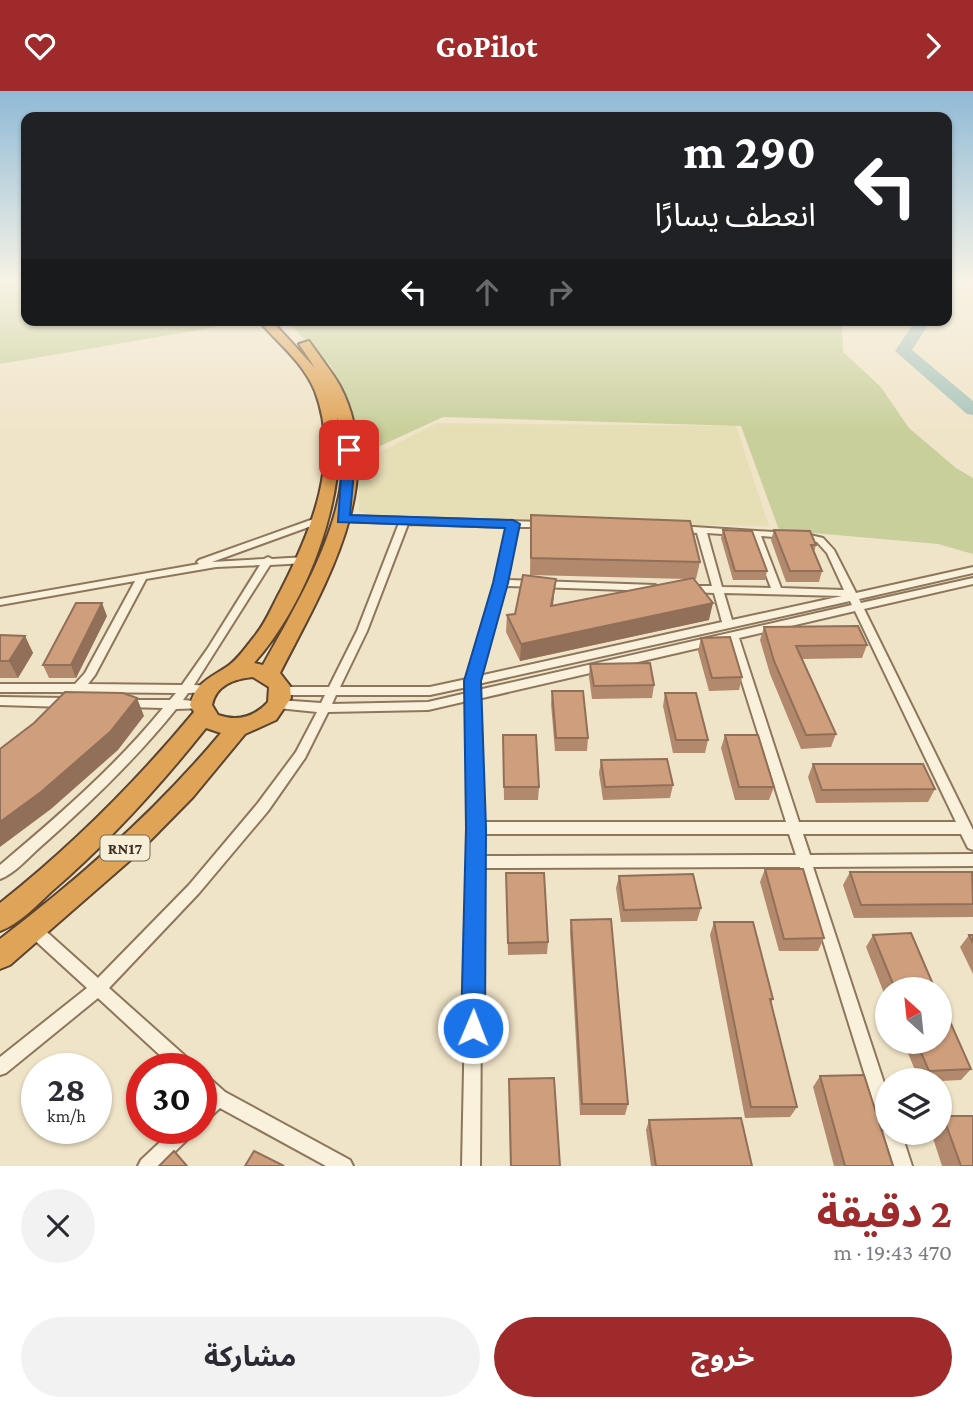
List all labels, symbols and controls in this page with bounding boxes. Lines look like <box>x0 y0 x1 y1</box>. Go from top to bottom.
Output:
icon: heart <box>21 27 59 65</box>
icon: forward <box>914 27 952 65</box>
text: GoPilot <box>436 28 537 64</box>
text: 290 m <box>684 124 816 179</box>
icon: left <box>840 140 931 231</box>
text: انعطف يسارًا <box>655 197 816 233</box>
icon: left <box>395 273 433 311</box>
icon: ahead <box>468 273 506 311</box>
icon: right <box>541 273 579 311</box>
pin <box>319 420 379 480</box>
icon: arrive <box>330 431 368 469</box>
road number: RN17 <box>100 835 150 861</box>
north arrow <box>875 977 952 1053</box>
map controls <box>875 977 952 1145</box>
position arrow <box>436 991 510 1065</box>
speed limit sign: 30 <box>126 1053 217 1144</box>
button: layers <box>875 1068 952 1145</box>
text: 28 <box>47 1070 86 1109</box>
text: km/h <box>47 1106 86 1126</box>
button: close <box>21 1189 95 1263</box>
text: 2 دقيقة <box>817 1189 952 1236</box>
text: 470 m · 19:43 <box>834 1239 952 1265</box>
button: مشاركة <box>21 1317 480 1397</box>
button: خروج <box>494 1317 952 1397</box>

